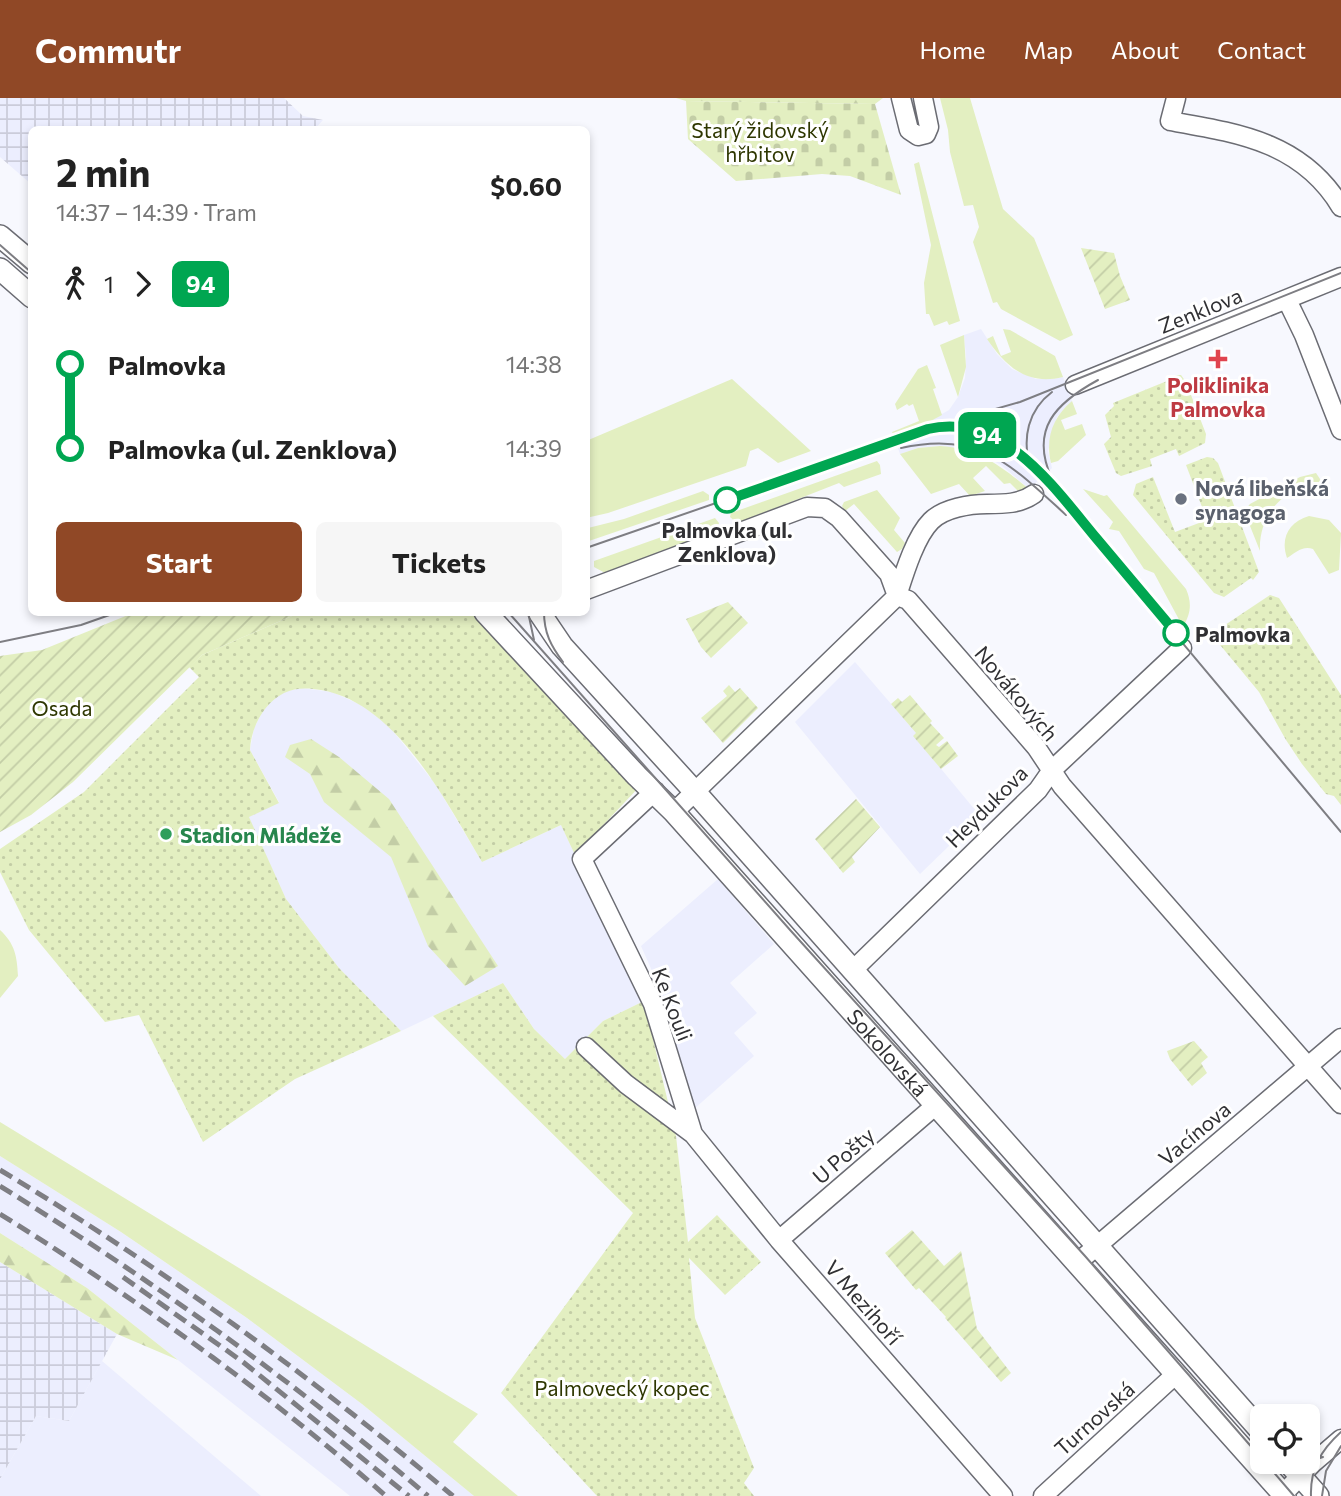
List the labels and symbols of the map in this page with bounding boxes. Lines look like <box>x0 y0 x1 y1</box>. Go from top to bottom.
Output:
park label: Starý židovský hřbitov <box>691 117 829 166</box>
street label: Zenklova <box>1155 282 1245 338</box>
marker: Poliklinika Palmovka <box>1208 349 1228 369</box>
place label: Poliklinika Palmovka <box>1167 372 1269 421</box>
line badge: 94 <box>956 412 1018 458</box>
place label: Nová libeňská synagoga <box>1195 475 1329 524</box>
marker: Palmovka (ul. Zenklova) <box>714 487 740 513</box>
marker: Nová libeňská synagoga <box>1173 491 1189 507</box>
place label: Palmovka (ul. Zenklova) <box>661 517 793 566</box>
marker: Palmovka <box>1163 620 1189 646</box>
place label: Palmovka <box>1195 621 1290 646</box>
street label: Novákových <box>970 640 1064 746</box>
park label: Osada <box>32 695 92 720</box>
street label: Heydukova <box>940 760 1032 852</box>
place label: Stadion Mládeže <box>180 822 341 847</box>
marker: Stadion Mládeže <box>158 826 174 842</box>
street label: Ke Kouli <box>648 964 698 1044</box>
street label: Sokolovská <box>843 1003 934 1101</box>
street label: Vacínova <box>1153 1096 1235 1170</box>
street label: U Pošty <box>807 1121 879 1189</box>
street label: V Mezihoří <box>821 1255 908 1350</box>
park label: Palmovecký kopec <box>534 1375 710 1400</box>
street label: Turnovská <box>1049 1376 1139 1460</box>

